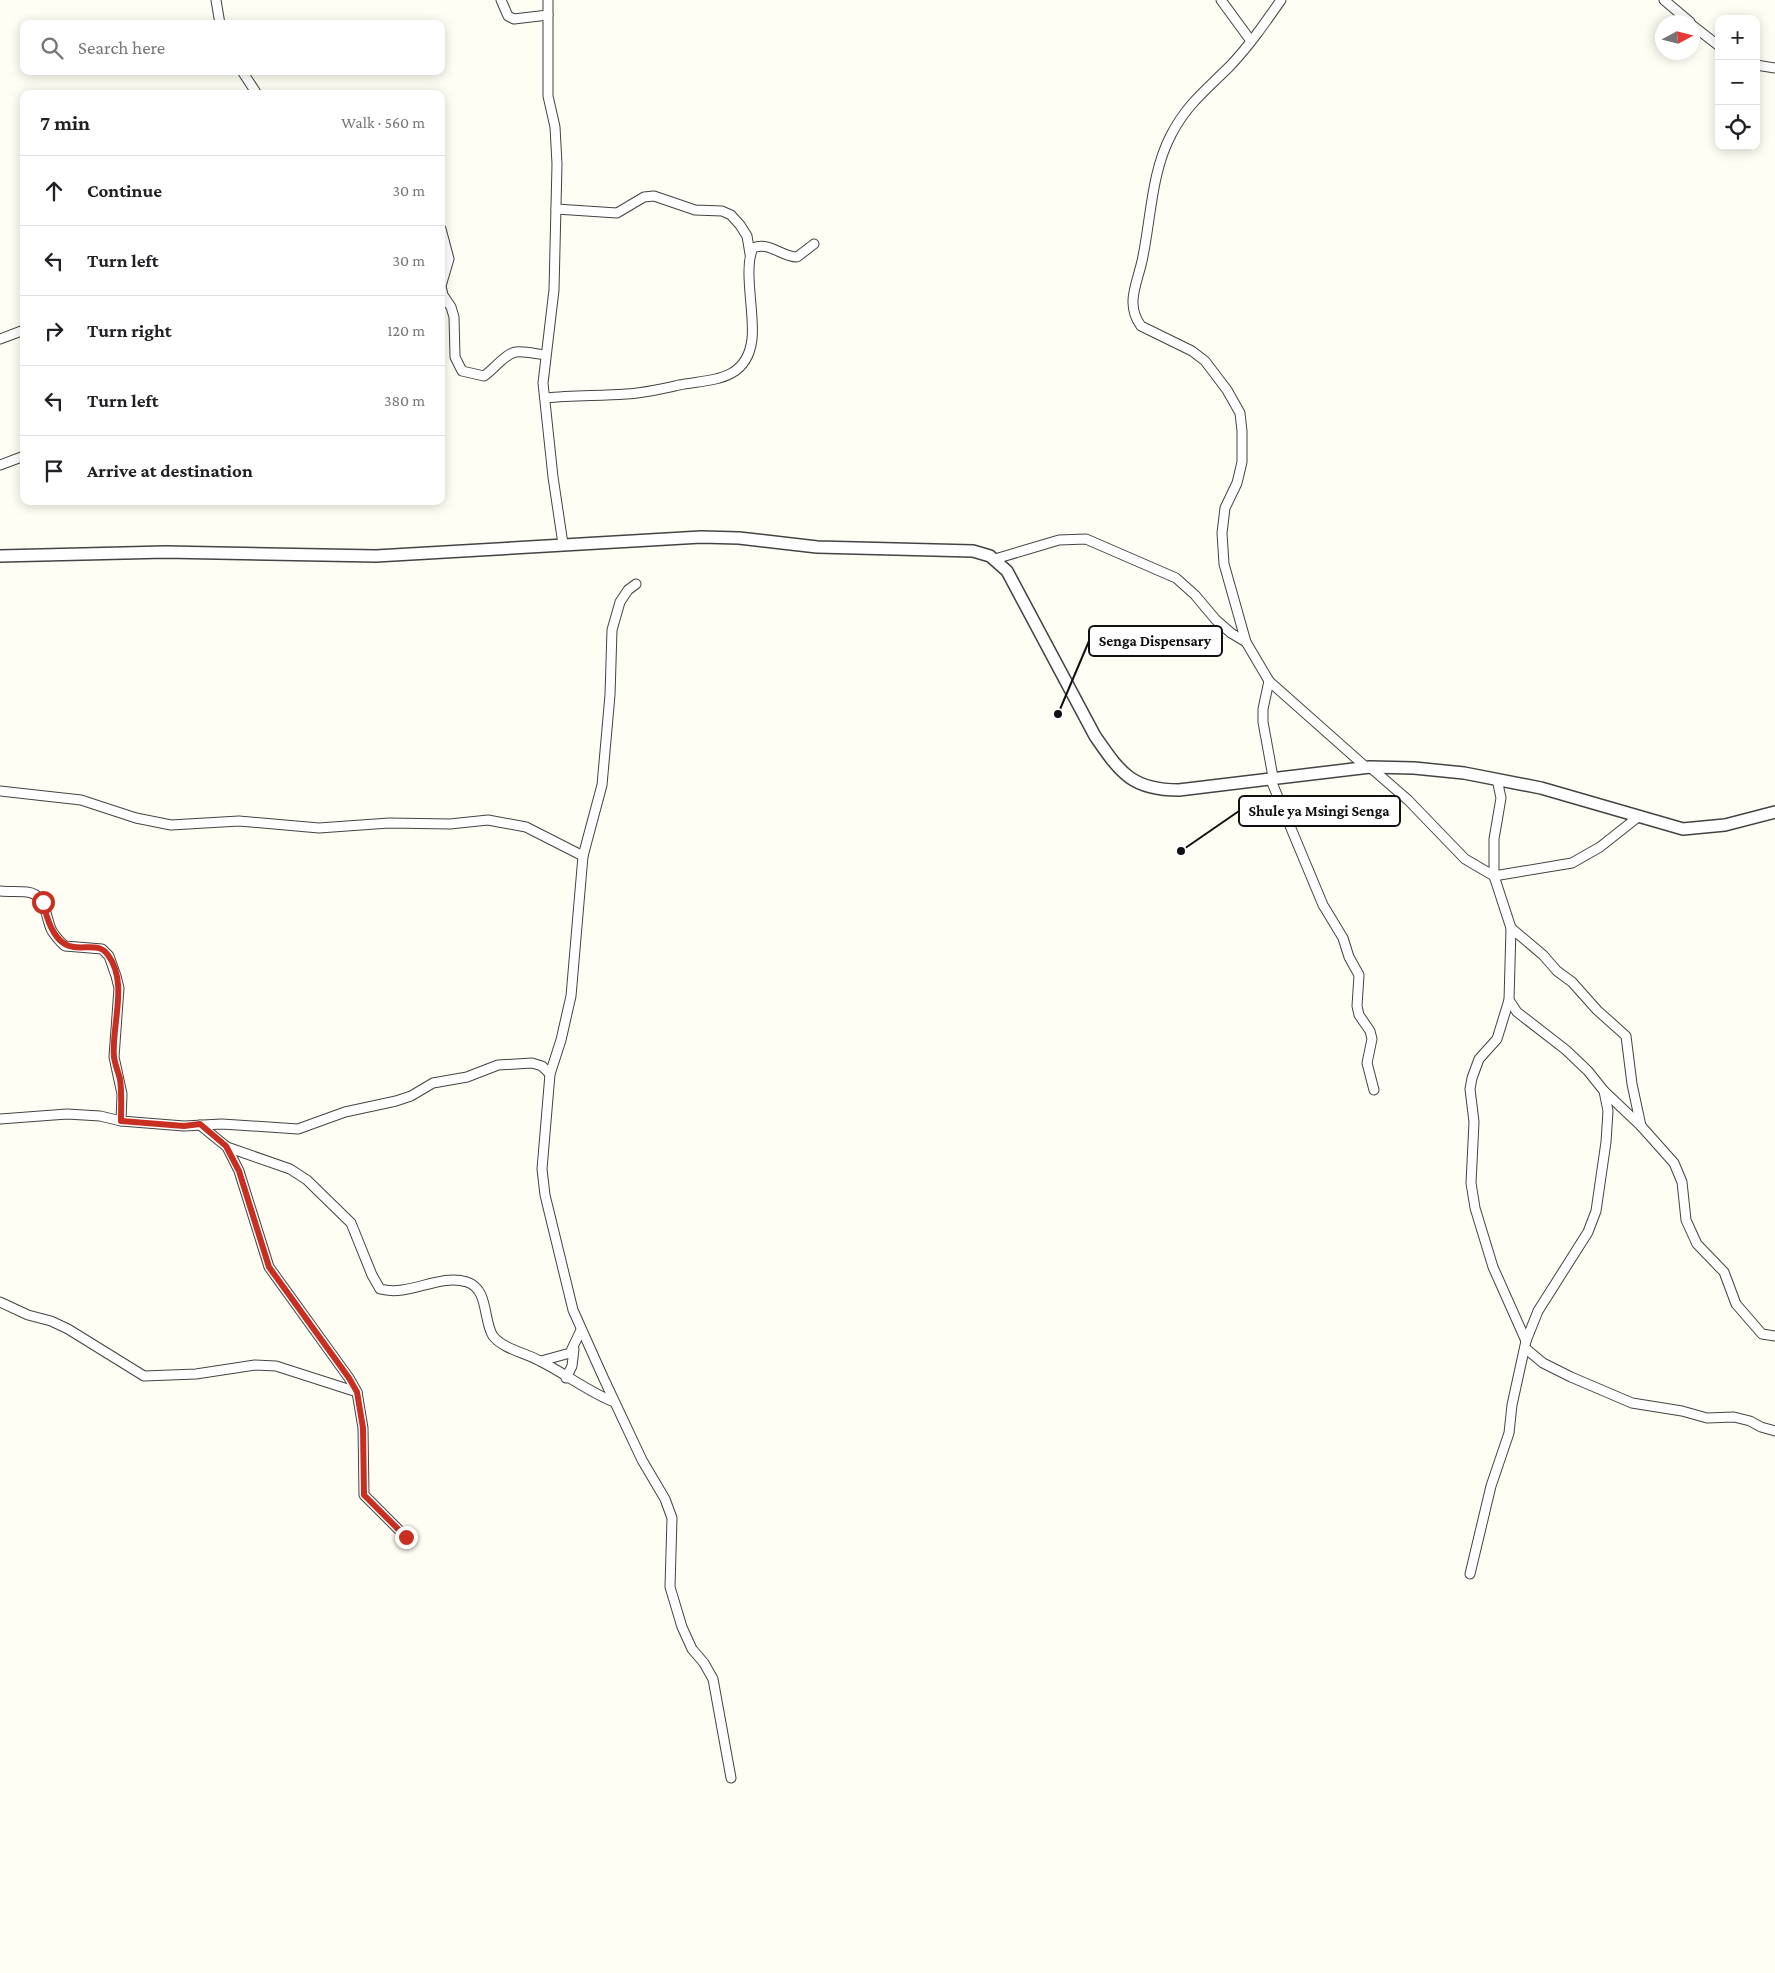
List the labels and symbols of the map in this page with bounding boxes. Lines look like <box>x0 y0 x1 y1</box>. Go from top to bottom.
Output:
north arrow <box>1655 15 1700 60</box>
callout: Senga Dispensary <box>1089 626 1222 656</box>
text: Senga Dispensary <box>1099 633 1212 649</box>
callout: Shule ya Msingi Senga <box>1239 796 1400 826</box>
text: Shule ya Msingi Senga <box>1248 803 1390 819</box>
route start <box>32 891 55 914</box>
route end <box>395 1526 418 1549</box>

